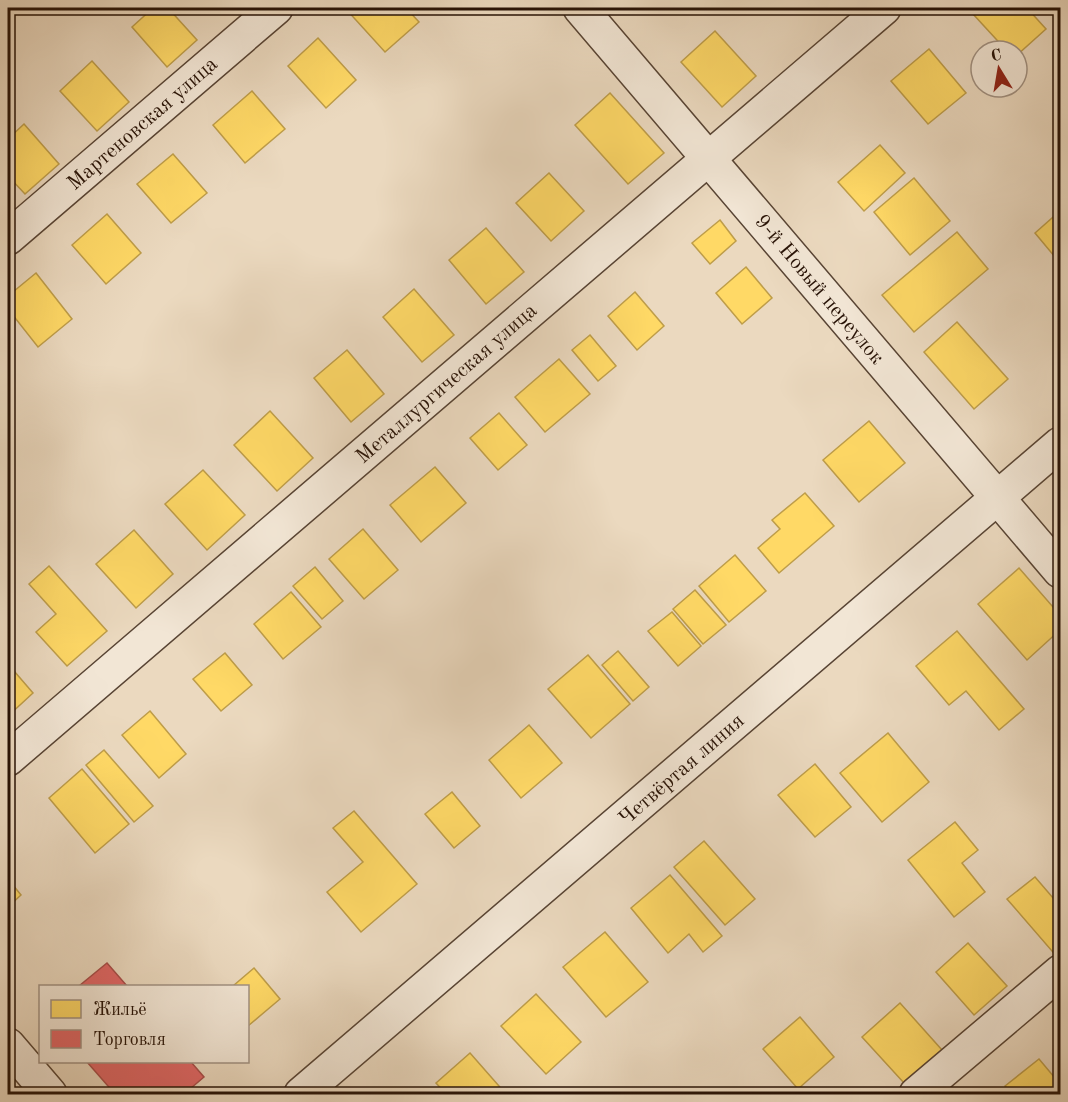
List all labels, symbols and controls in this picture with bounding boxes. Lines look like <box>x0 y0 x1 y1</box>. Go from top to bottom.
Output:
north arrow <box>969 39 1029 99</box>
text: С <box>990 47 1003 65</box>
street label: Мартеновская улица <box>64 54 222 195</box>
street label: 9-й Новый переулок <box>750 211 888 369</box>
street label: Металлургическая улица <box>353 300 541 468</box>
street label: Четвёртая линия <box>615 710 749 830</box>
legend <box>39 985 249 1063</box>
text: Жильё <box>93 1001 147 1019</box>
text: Торговля <box>93 1031 166 1049</box>

